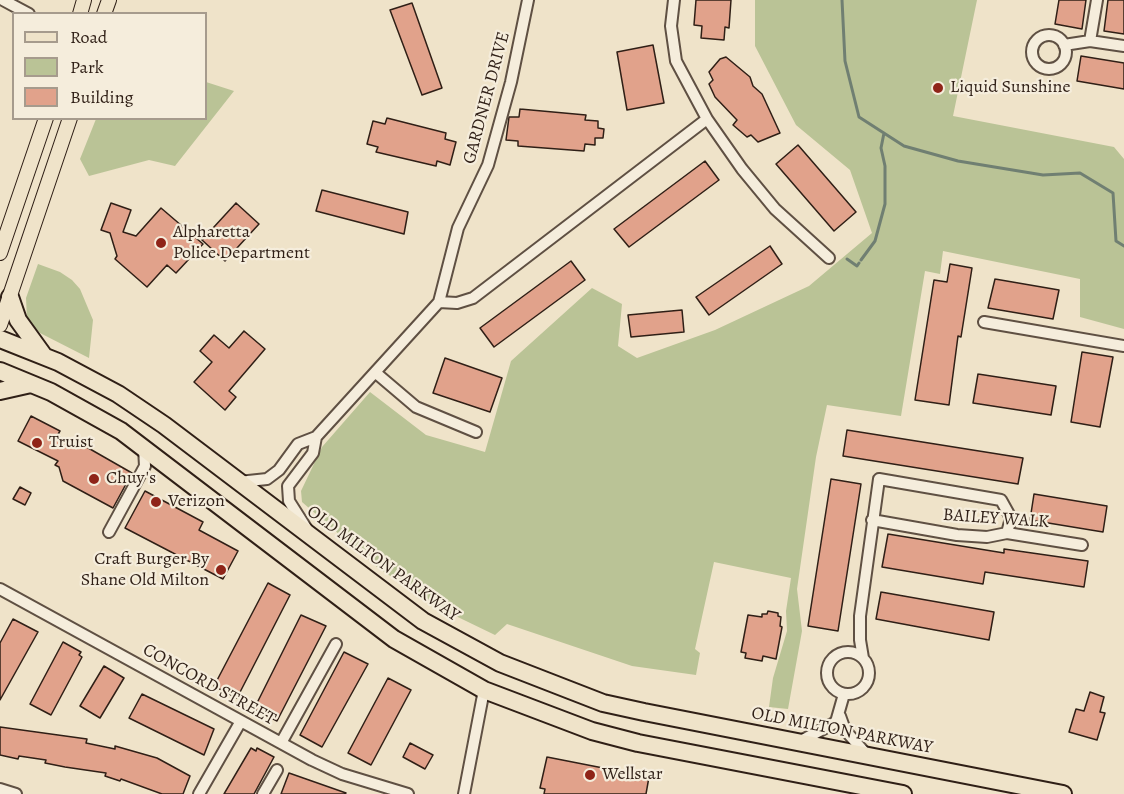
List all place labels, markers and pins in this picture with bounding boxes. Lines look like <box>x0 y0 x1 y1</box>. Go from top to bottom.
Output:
place label: Liquid Sunshine <box>950 77 1071 99</box>
marker: Liquid Sunshine <box>931 81 945 95</box>
place label: Alpharetta Police Department <box>173 222 310 264</box>
marker: Alpharetta Police Department <box>154 236 168 250</box>
place label: Truist <box>49 432 93 454</box>
marker: Truist <box>30 436 44 450</box>
place label: Chuy's <box>106 468 156 490</box>
marker: Chuy's <box>87 472 101 486</box>
place label: Verizon <box>168 491 225 513</box>
marker: Verizon <box>149 495 163 509</box>
place label: Craft Burger By Shane Old Milton <box>81 549 209 592</box>
marker: Craft Burger By Shane Old Milton <box>214 563 228 577</box>
place label: Wellstar <box>602 764 663 786</box>
marker: Wellstar <box>583 768 597 782</box>

